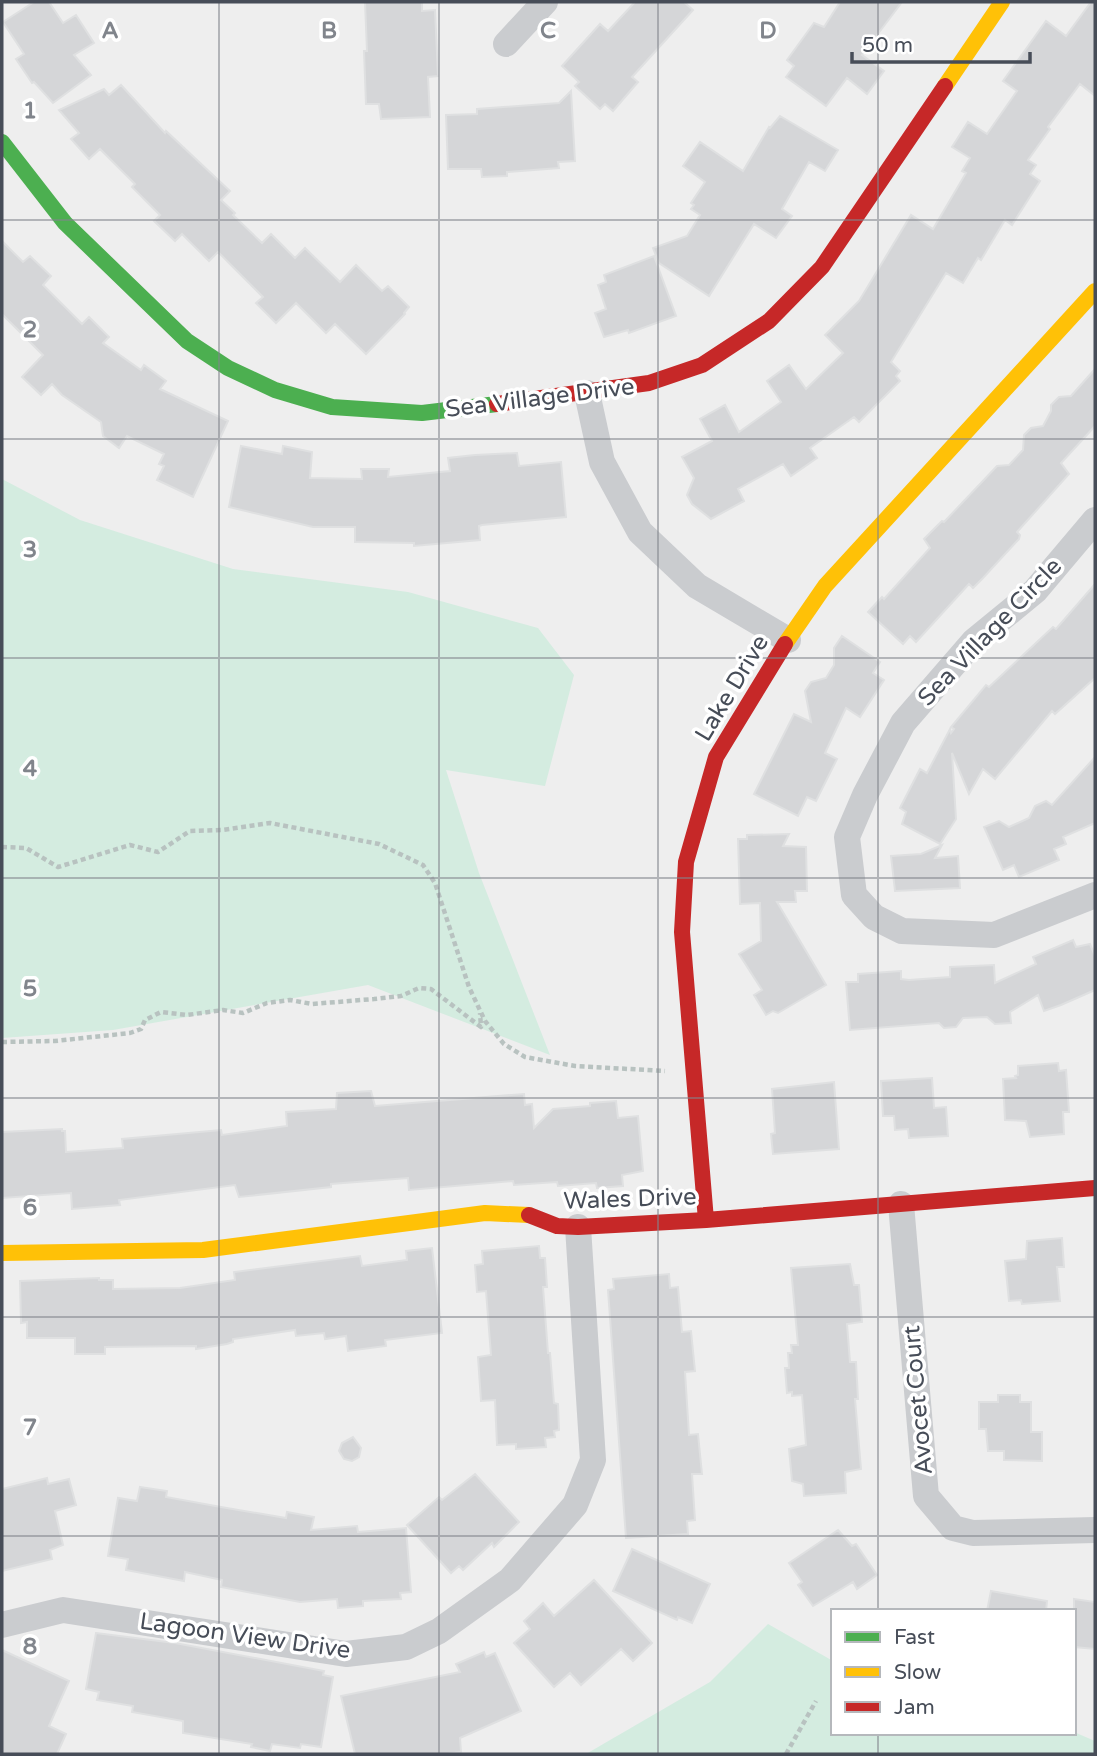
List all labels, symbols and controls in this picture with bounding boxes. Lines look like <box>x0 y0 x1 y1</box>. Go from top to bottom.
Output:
text: A <box>101 17 119 45</box>
text: B <box>321 17 337 45</box>
text: C <box>540 17 556 45</box>
text: D <box>759 17 777 45</box>
scale bar <box>852 21 1030 65</box>
text: 50 m <box>862 33 913 58</box>
text: 1 <box>23 97 37 125</box>
text: 2 <box>23 316 37 344</box>
street label: Sea Village Drive <box>444 372 636 424</box>
text: 3 <box>23 536 37 564</box>
street label: Sea Village Circle <box>912 552 1068 712</box>
street label: Lake Drive <box>689 629 775 747</box>
text: 4 <box>23 755 38 783</box>
text: 5 <box>23 975 37 1003</box>
street label: Wales Drive <box>563 1182 697 1216</box>
text: 6 <box>23 1194 37 1222</box>
street label: Avocet Court <box>897 1324 939 1476</box>
text: 7 <box>23 1414 37 1442</box>
street label: Lagoon View Drive <box>138 1607 352 1665</box>
legend <box>831 1609 1076 1735</box>
text: Fast <box>894 1625 935 1650</box>
text: 8 <box>23 1633 37 1661</box>
text: Slow <box>894 1660 942 1685</box>
text: Jam <box>894 1695 935 1720</box>

